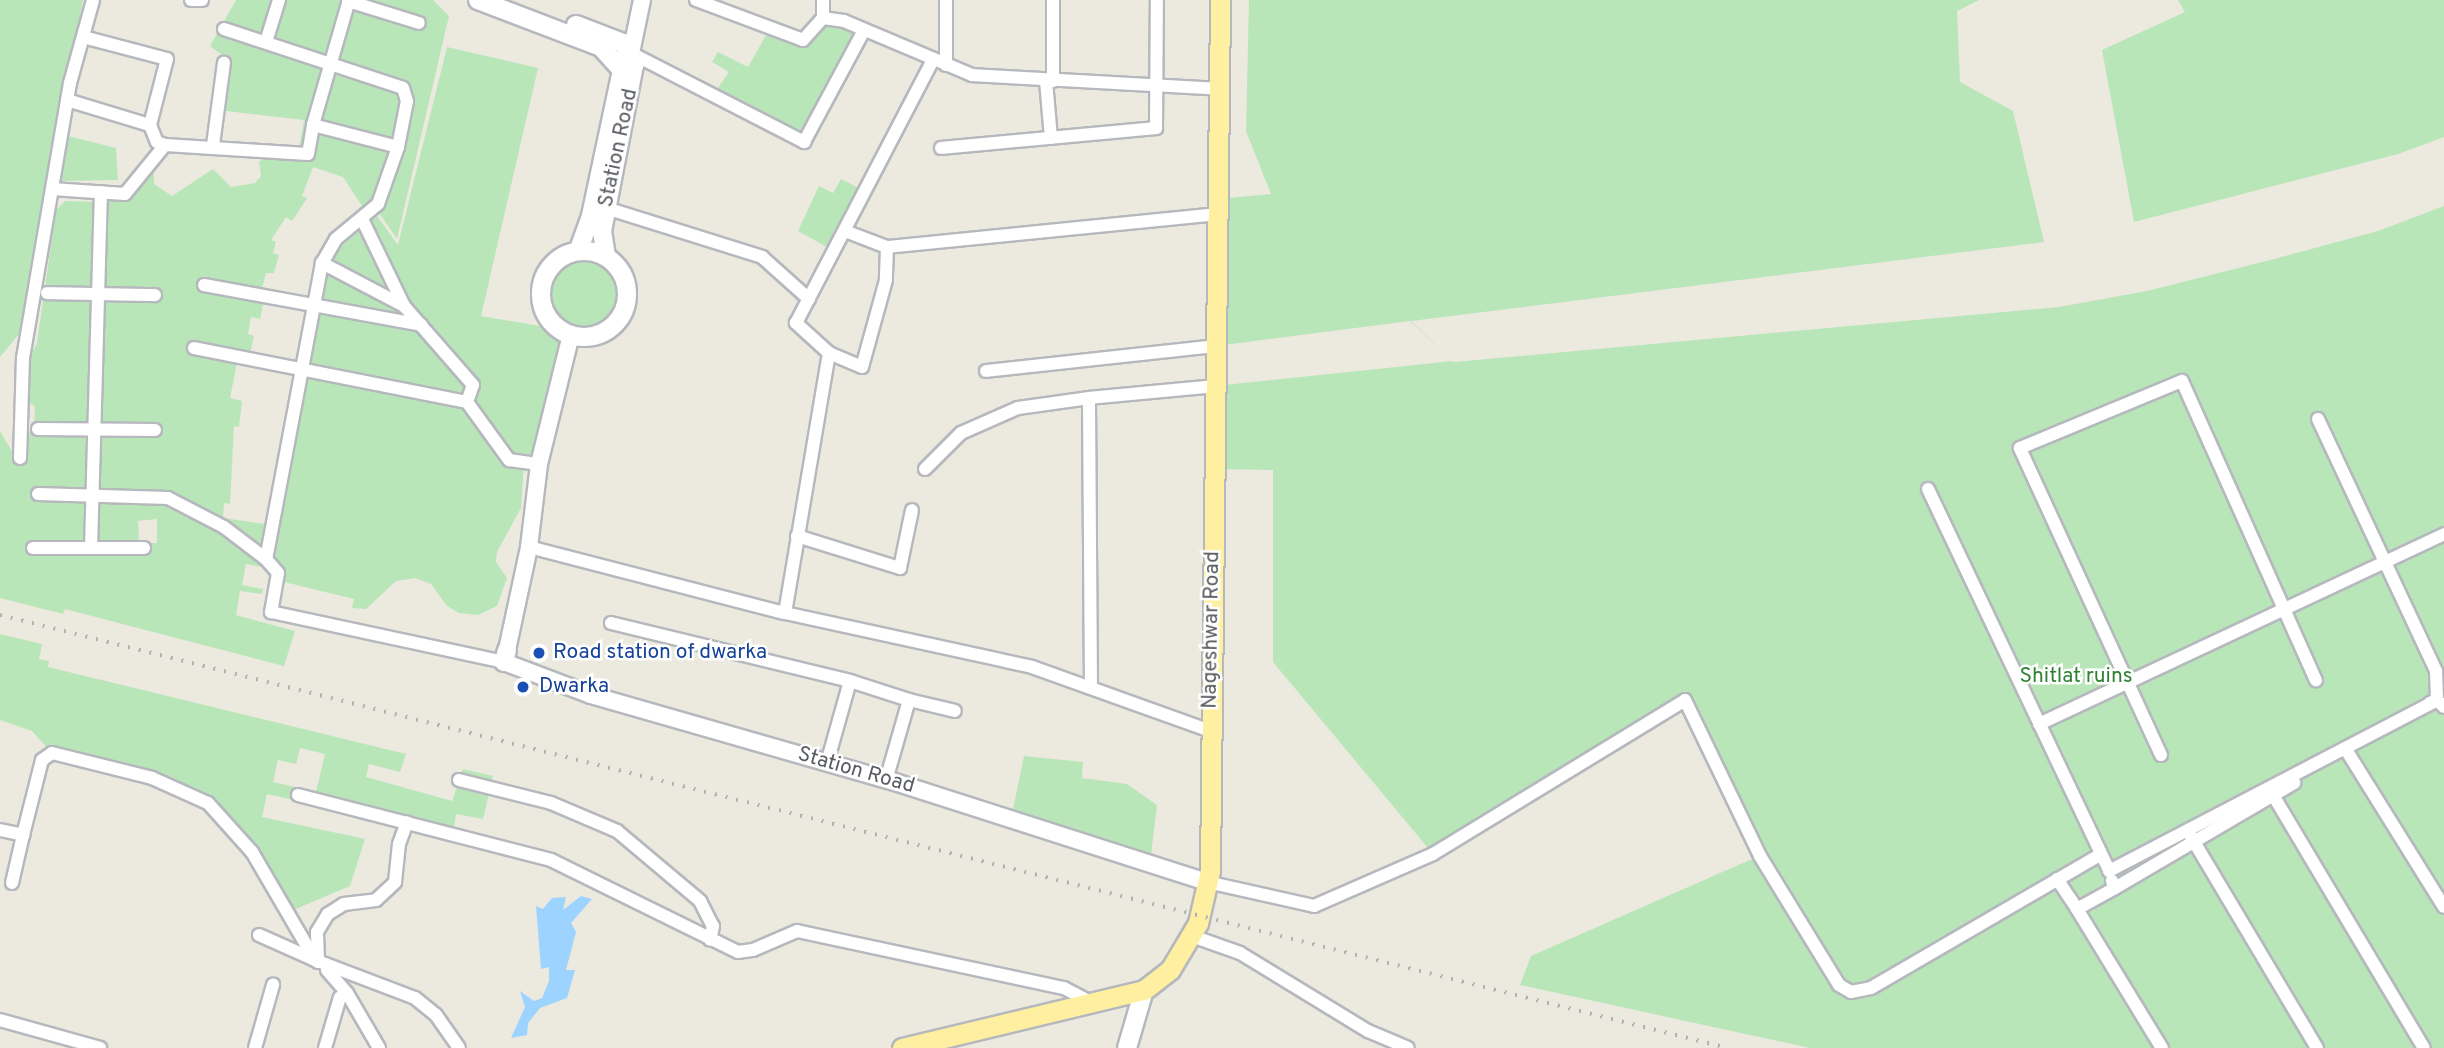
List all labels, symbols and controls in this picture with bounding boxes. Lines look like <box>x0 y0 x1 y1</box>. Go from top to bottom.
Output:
street label: Station Road <box>594 86 644 210</box>
street label: Nageshwar Road <box>1198 551 1226 709</box>
place label: Road station of dwarka <box>553 640 767 666</box>
marker: Road station of dwarka <box>531 645 547 661</box>
park label: Shitlat ruins <box>2019 664 2133 690</box>
place label: Dwarka <box>539 674 609 700</box>
marker: Dwarka <box>513 677 533 697</box>
street label: Station Road <box>795 742 917 800</box>

